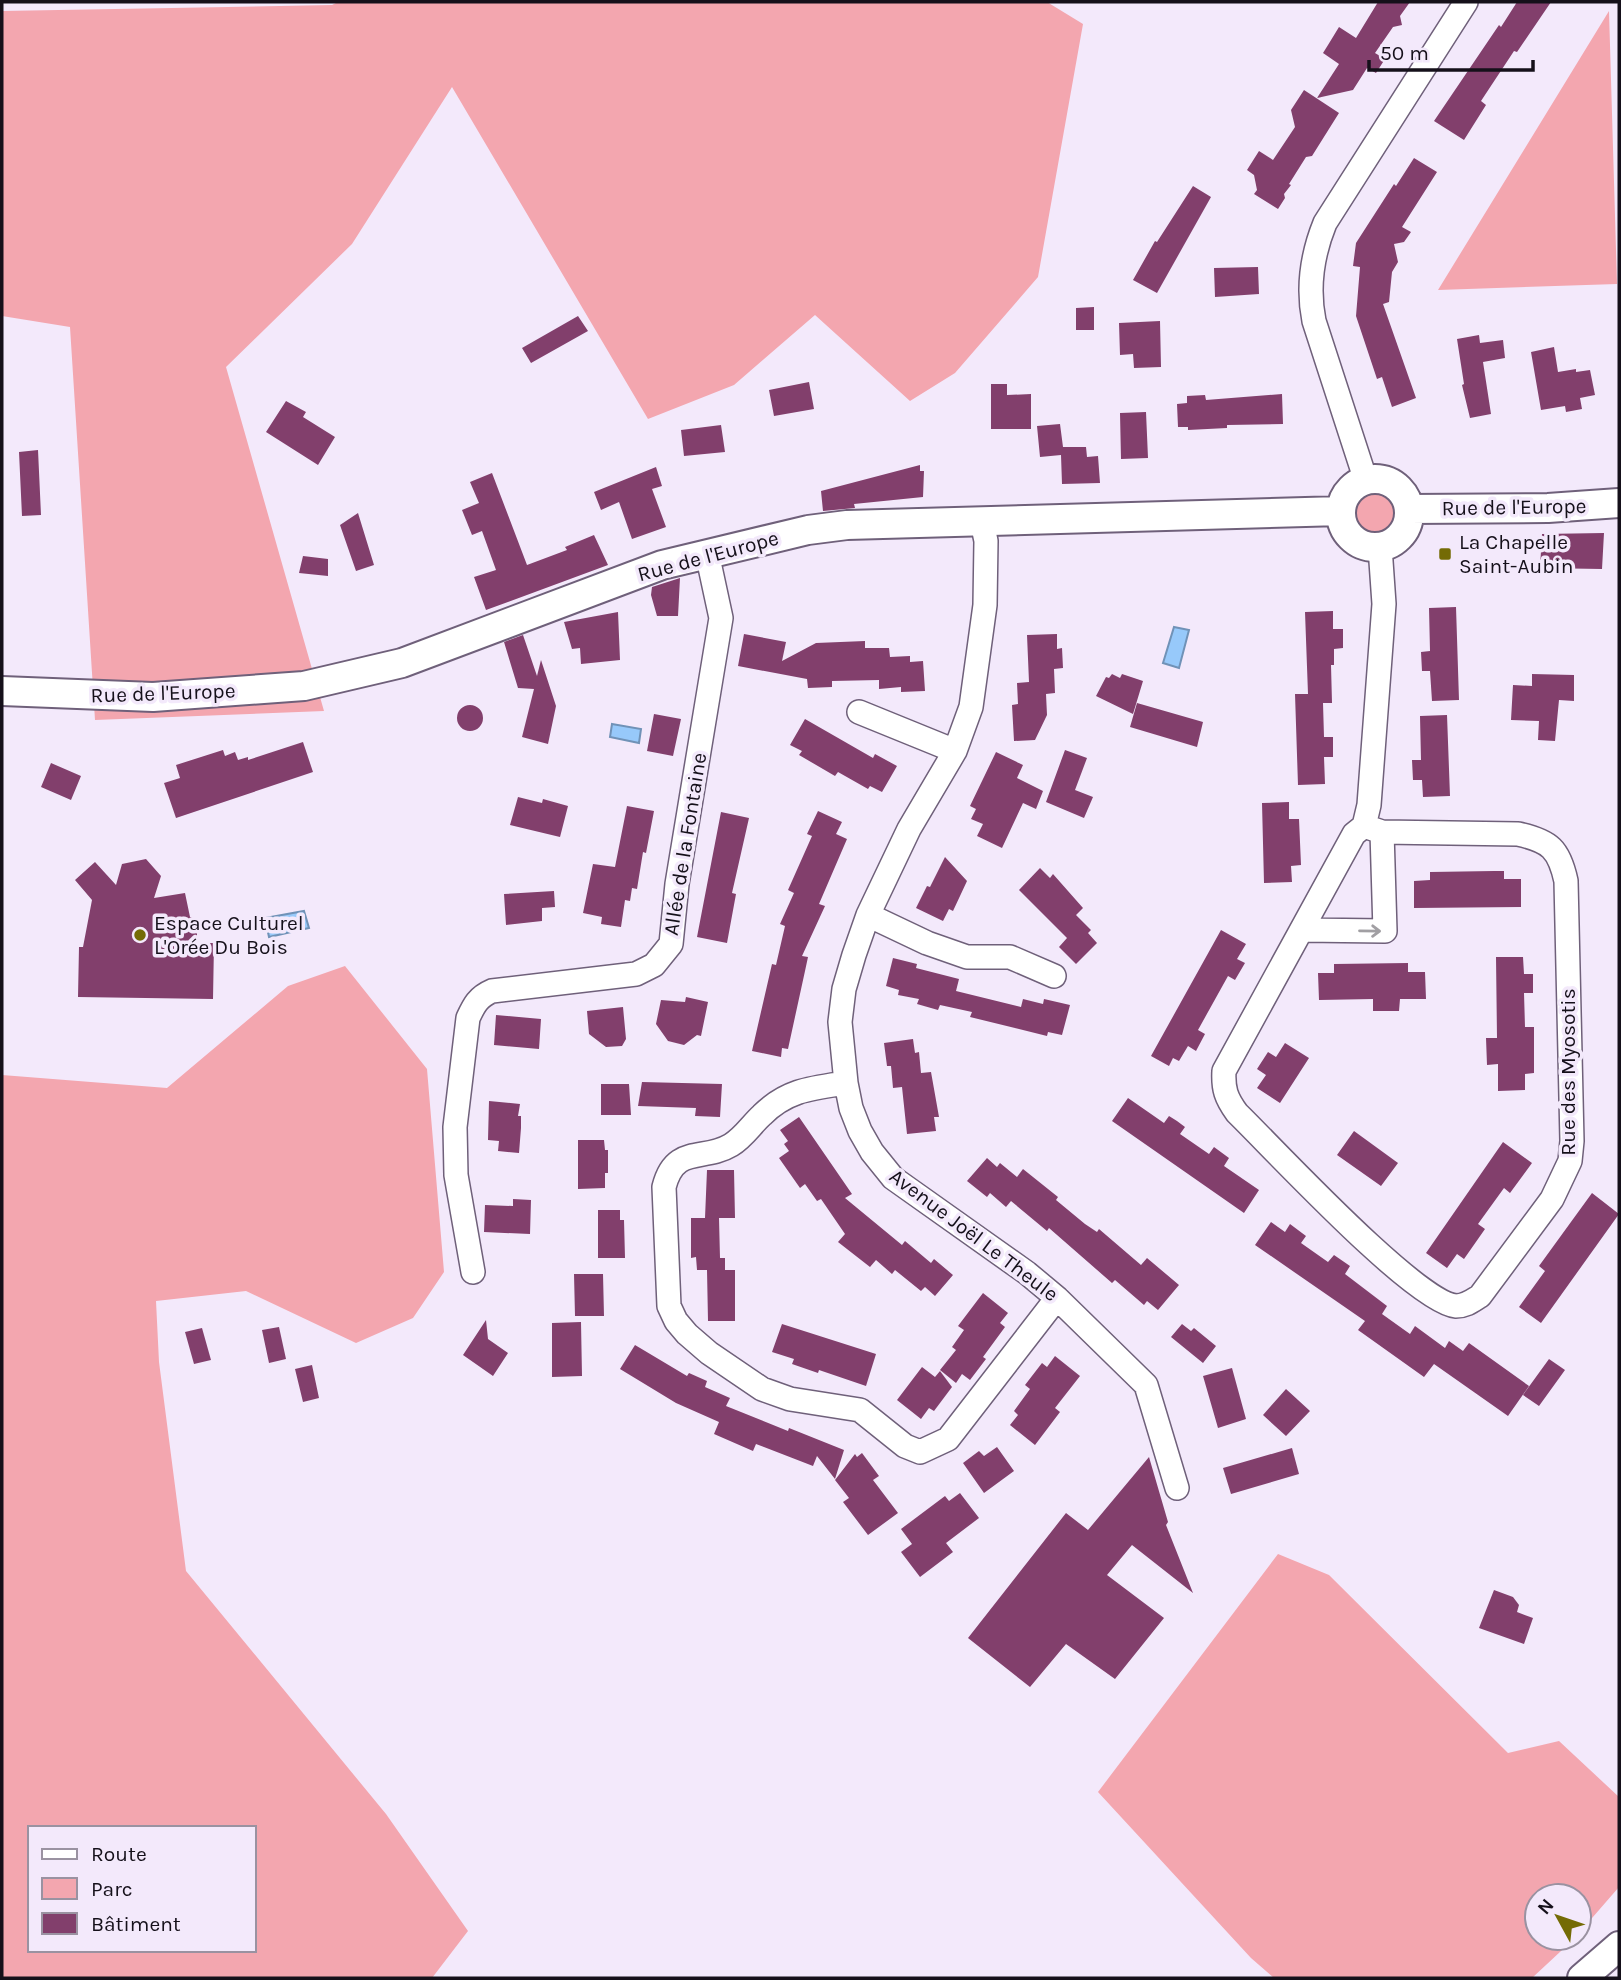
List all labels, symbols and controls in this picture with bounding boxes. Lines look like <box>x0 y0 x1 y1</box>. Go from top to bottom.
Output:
scale bar <box>1369 28 1534 72</box>
text: 50 m <box>1380 41 1429 65</box>
street label: Rue de l'Europe <box>1441 494 1587 520</box>
street label: Rue de l'Europe <box>635 526 781 586</box>
place label: La Chapelle Saint-Aubin <box>1459 530 1574 578</box>
marker: La Chapelle Saint-Aubin <box>1437 546 1453 562</box>
street label: Rue de l'Europe <box>90 678 236 708</box>
street label: Allée de la Fontaine <box>659 751 711 937</box>
place label: Espace Culturel L'Orée Du Bois <box>154 911 304 959</box>
one-way arrow <box>1359 924 1382 938</box>
marker: Espace Culturel L'Orée Du Bois <box>132 927 148 943</box>
street label: Rue des Myosotis <box>1556 988 1580 1156</box>
street label: Avenue Joël Le Theule <box>885 1164 1063 1306</box>
legend <box>28 1826 256 1952</box>
text: Route <box>91 1842 147 1866</box>
text: Parc <box>91 1877 133 1901</box>
north arrow <box>1523 1882 1593 1952</box>
text: N <box>1533 1894 1559 1919</box>
text: Bâtiment <box>91 1912 181 1936</box>

